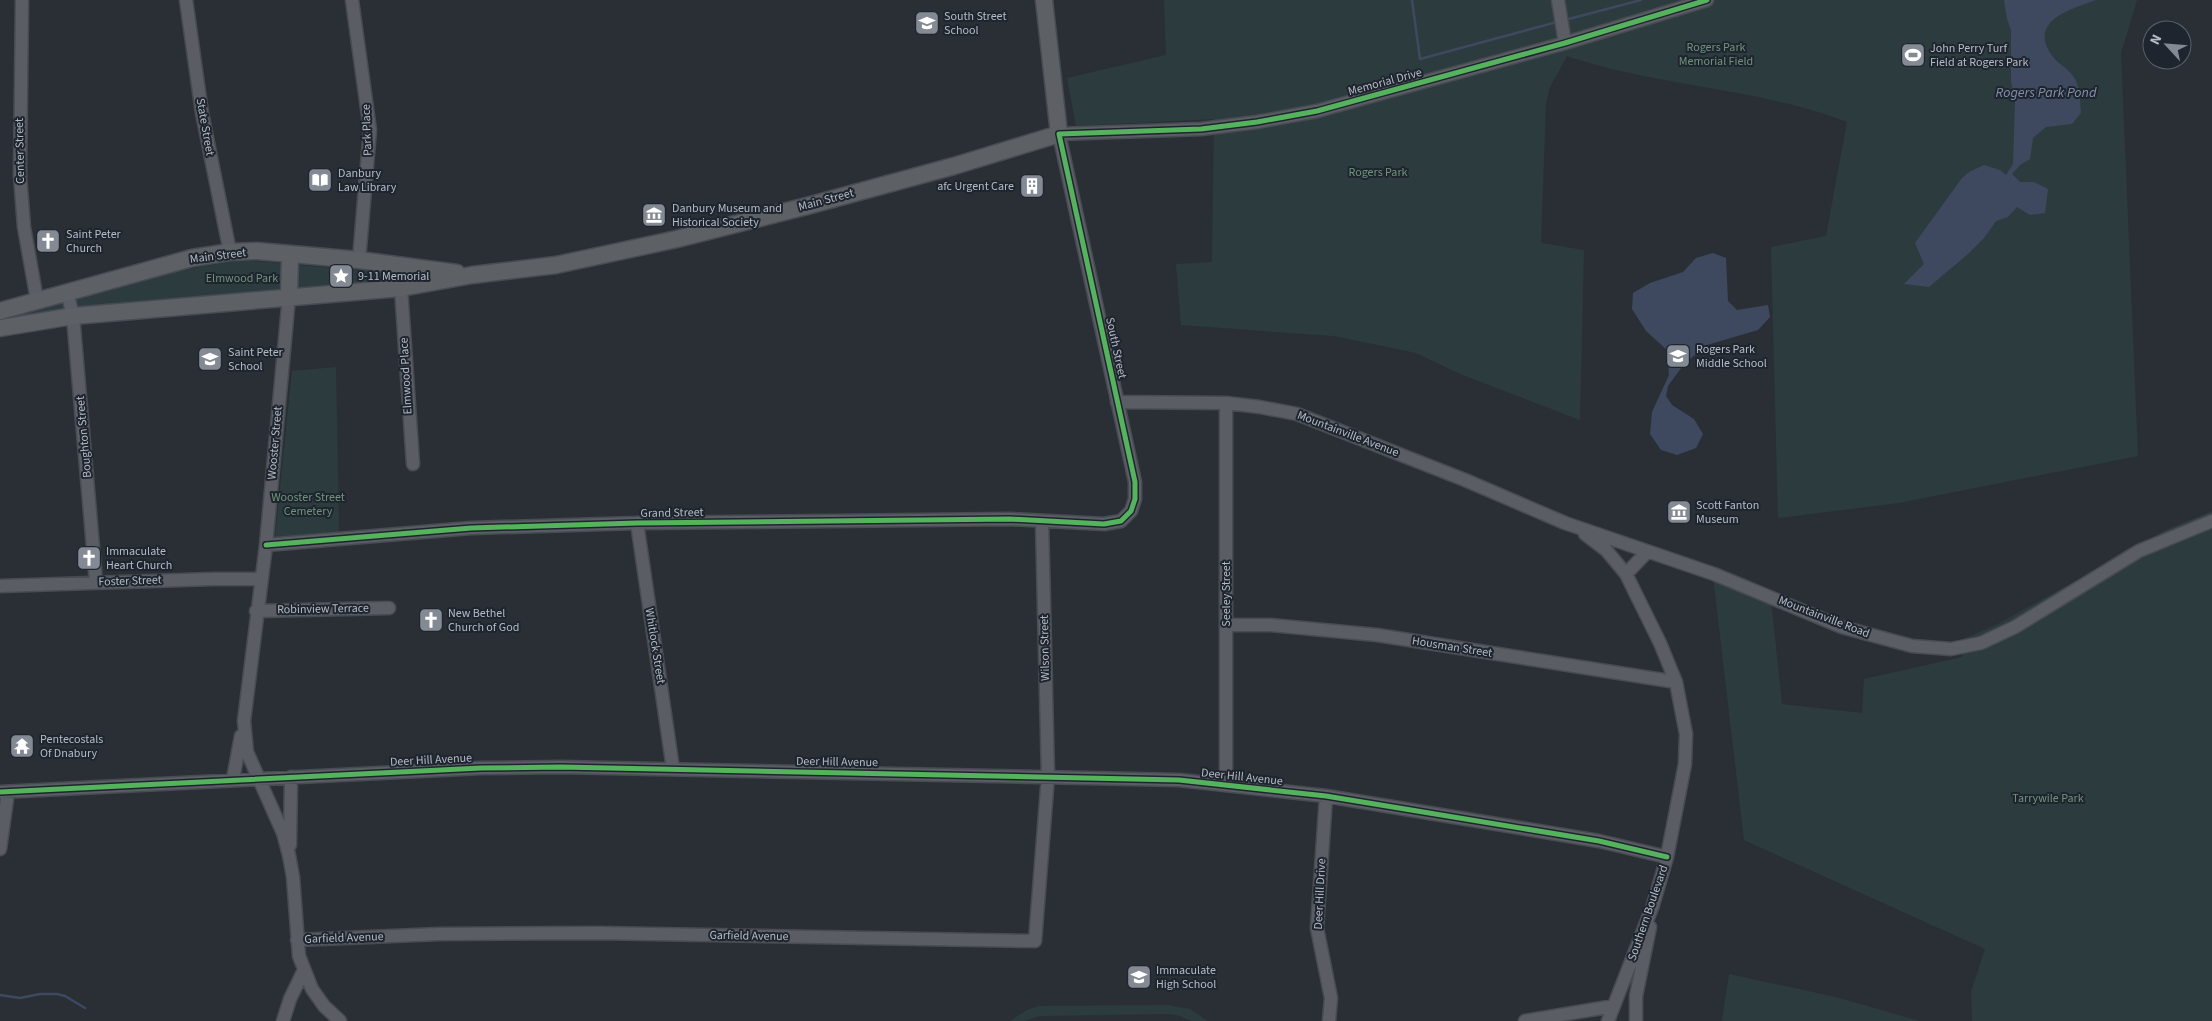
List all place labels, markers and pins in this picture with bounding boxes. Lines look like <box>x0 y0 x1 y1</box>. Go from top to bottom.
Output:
place label: South Street School <box>944 8 1007 39</box>
school or university icon: South Street School <box>914 10 940 36</box>
place label: John Perry Turf Field at Rogers Park <box>1930 40 2028 71</box>
sports icon: John Perry Turf Field at Rogers Park <box>1900 42 1926 68</box>
place label: Danbury Law Library <box>338 165 397 196</box>
library icon: Danbury Law Library <box>307 167 333 193</box>
building icon: afc Urgent Care <box>1019 173 1045 199</box>
place label: afc Urgent Care <box>937 178 1014 195</box>
place label: Danbury Museum and Historical Society <box>672 200 782 231</box>
museum icon: Danbury Museum and Historical Society <box>641 202 667 228</box>
place label: Saint Peter Church <box>66 226 122 257</box>
church icon: Saint Peter Church <box>35 228 61 254</box>
place icon: 9-11 Memorial <box>328 263 354 289</box>
place label: 9-11 Memorial <box>358 268 429 285</box>
place label: Rogers Park Middle School <box>1696 341 1767 372</box>
school or university icon: Rogers Park Middle School <box>1665 343 1691 369</box>
place label: Saint Peter School <box>228 344 284 375</box>
school or university icon: Saint Peter School <box>197 346 223 372</box>
place label: Scott Fanton Museum <box>1696 497 1759 528</box>
museum icon: Scott Fanton Museum <box>1666 499 1692 525</box>
place label: Immaculate Heart Church <box>106 543 172 574</box>
church icon: Immaculate Heart Church <box>76 545 102 571</box>
place label: New Bethel Church of God <box>448 605 519 636</box>
church icon: New Bethel Church of God <box>418 607 444 633</box>
place label: Pentecostals Of Dnabury <box>40 731 103 762</box>
temple icon: Pentecostals Of Dnabury <box>9 733 35 759</box>
place label: Immaculate High School <box>1156 962 1216 993</box>
school or university icon: Immaculate High School <box>1126 964 1152 990</box>

